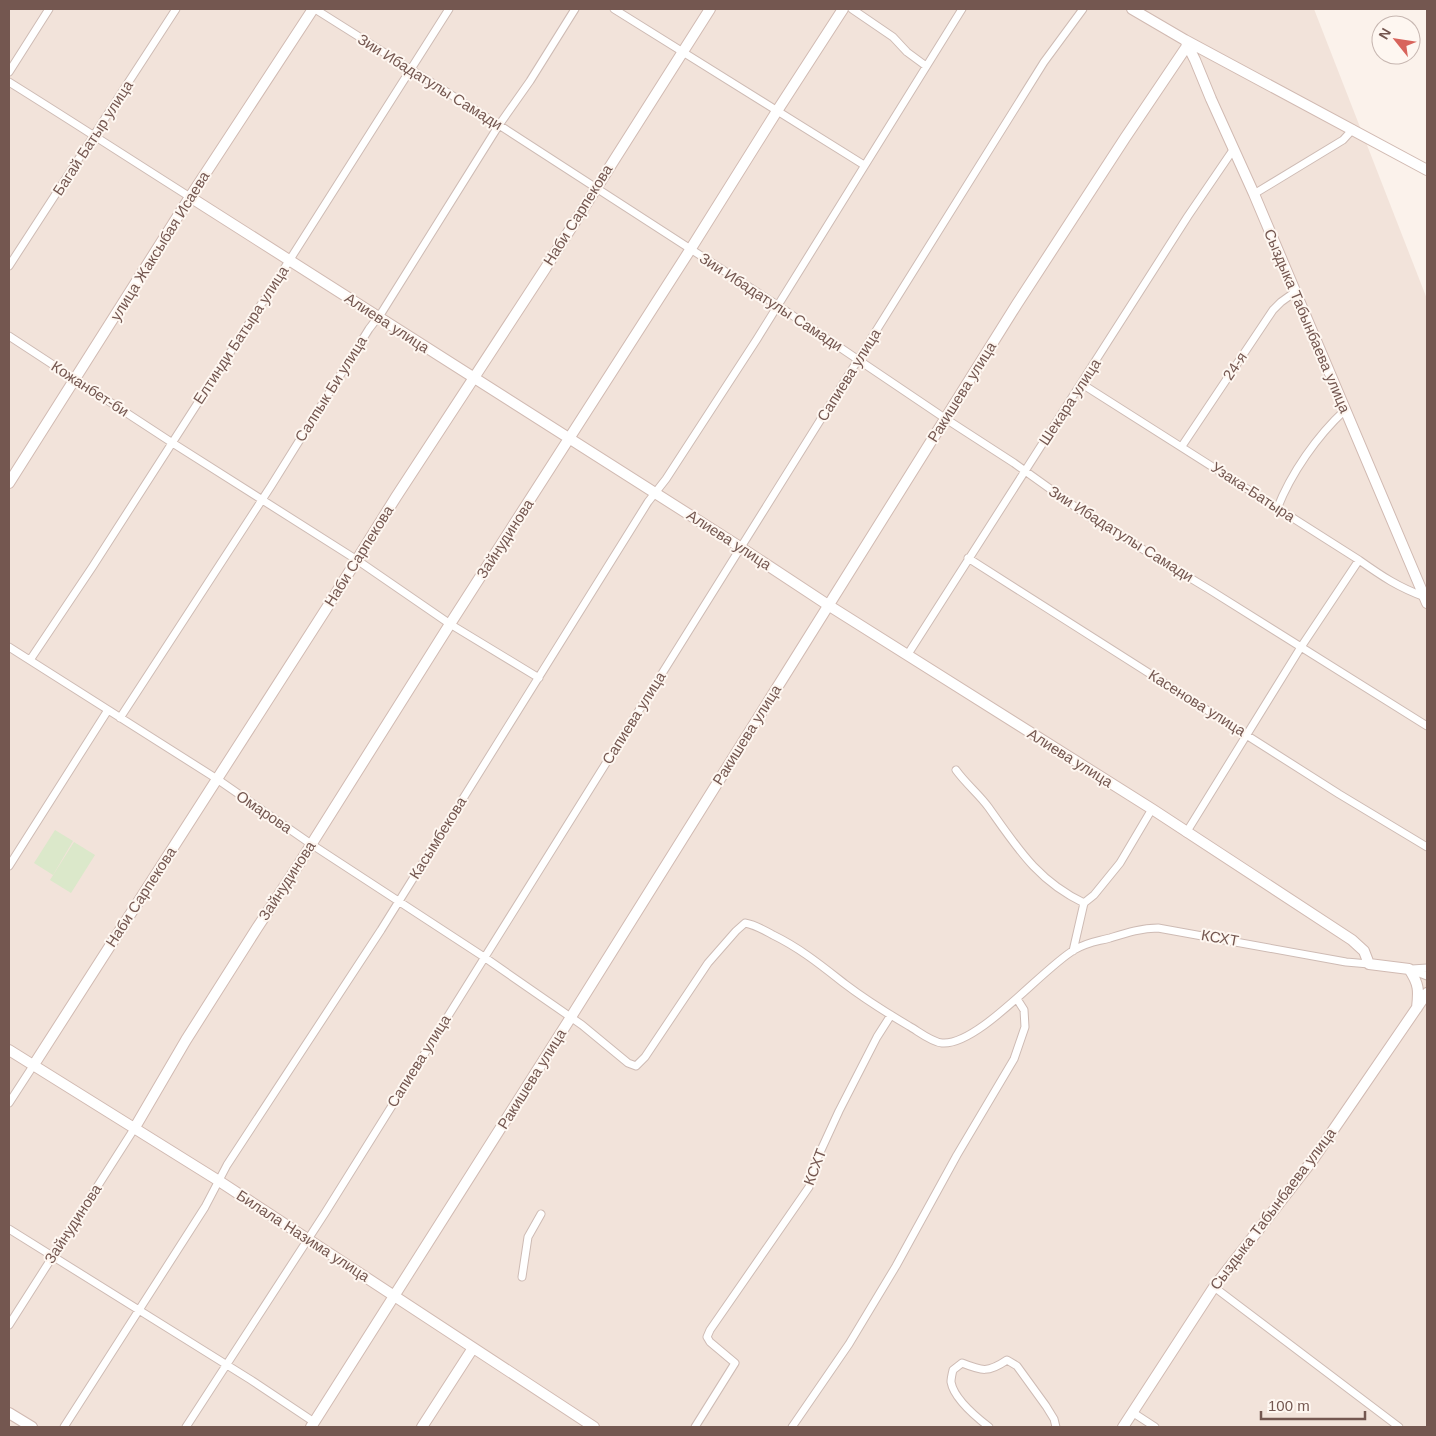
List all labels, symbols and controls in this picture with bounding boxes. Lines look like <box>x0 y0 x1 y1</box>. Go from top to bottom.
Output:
north arrow <box>1371 15 1421 65</box>
text: N <box>1375 25 1394 42</box>
street label: Зии Ибадатулы Самади <box>355 30 506 133</box>
street label: Багай Батыр улица <box>49 77 136 198</box>
street label: Наби Сарпекова <box>540 161 616 268</box>
street label: улица Жаксыбая Исаева <box>107 167 213 323</box>
street label: Сыздыка Табынбаева улица <box>1261 226 1354 416</box>
street label: Зии Ибадатулы Самади <box>697 249 846 354</box>
street label: Елтинди Батыра улица <box>190 262 292 407</box>
street label: Алиева улица <box>342 289 433 356</box>
street label: Сапиева улица <box>813 325 884 424</box>
street label: Салпык Би улица <box>291 332 370 445</box>
street label: Ракишева улица <box>924 338 1000 445</box>
street label: 24-я <box>1219 349 1250 383</box>
street label: Шекара улица <box>1035 355 1104 448</box>
street label: Кожанбет-би <box>48 357 132 420</box>
street label: Узака-Батыра <box>1208 458 1299 525</box>
street label: Зии Ибадатулы Самади <box>1046 482 1197 585</box>
street label: Зайнудинова <box>473 495 537 582</box>
street label: Наби Сарпекова <box>321 502 397 609</box>
street label: Алиева улица <box>684 506 775 573</box>
street label: Касенова улица <box>1146 666 1249 740</box>
street label: Сапиева улица <box>598 668 669 767</box>
street label: Ракишева улица <box>709 681 785 788</box>
street label: Алиева улица <box>1025 725 1116 791</box>
street label: Омарова <box>233 787 296 837</box>
street label: Касымбекова <box>406 793 470 882</box>
street label: Зайнудинова <box>255 837 319 924</box>
street label: Наби Сарпекова <box>102 843 180 950</box>
street label: КСХТ <box>1200 926 1240 949</box>
street label: Сапиева улица <box>383 1011 454 1110</box>
street label: Ракишева улица <box>494 1025 570 1132</box>
street label: Сыздыка Табынбаева улица <box>1206 1124 1339 1293</box>
street label: КСХТ <box>800 1146 829 1187</box>
street label: Зайнудинова <box>41 1180 105 1267</box>
street label: Билала Назима улица <box>234 1186 373 1285</box>
scale bar <box>1261 1388 1365 1420</box>
text: 100 m <box>1268 1397 1310 1414</box>

